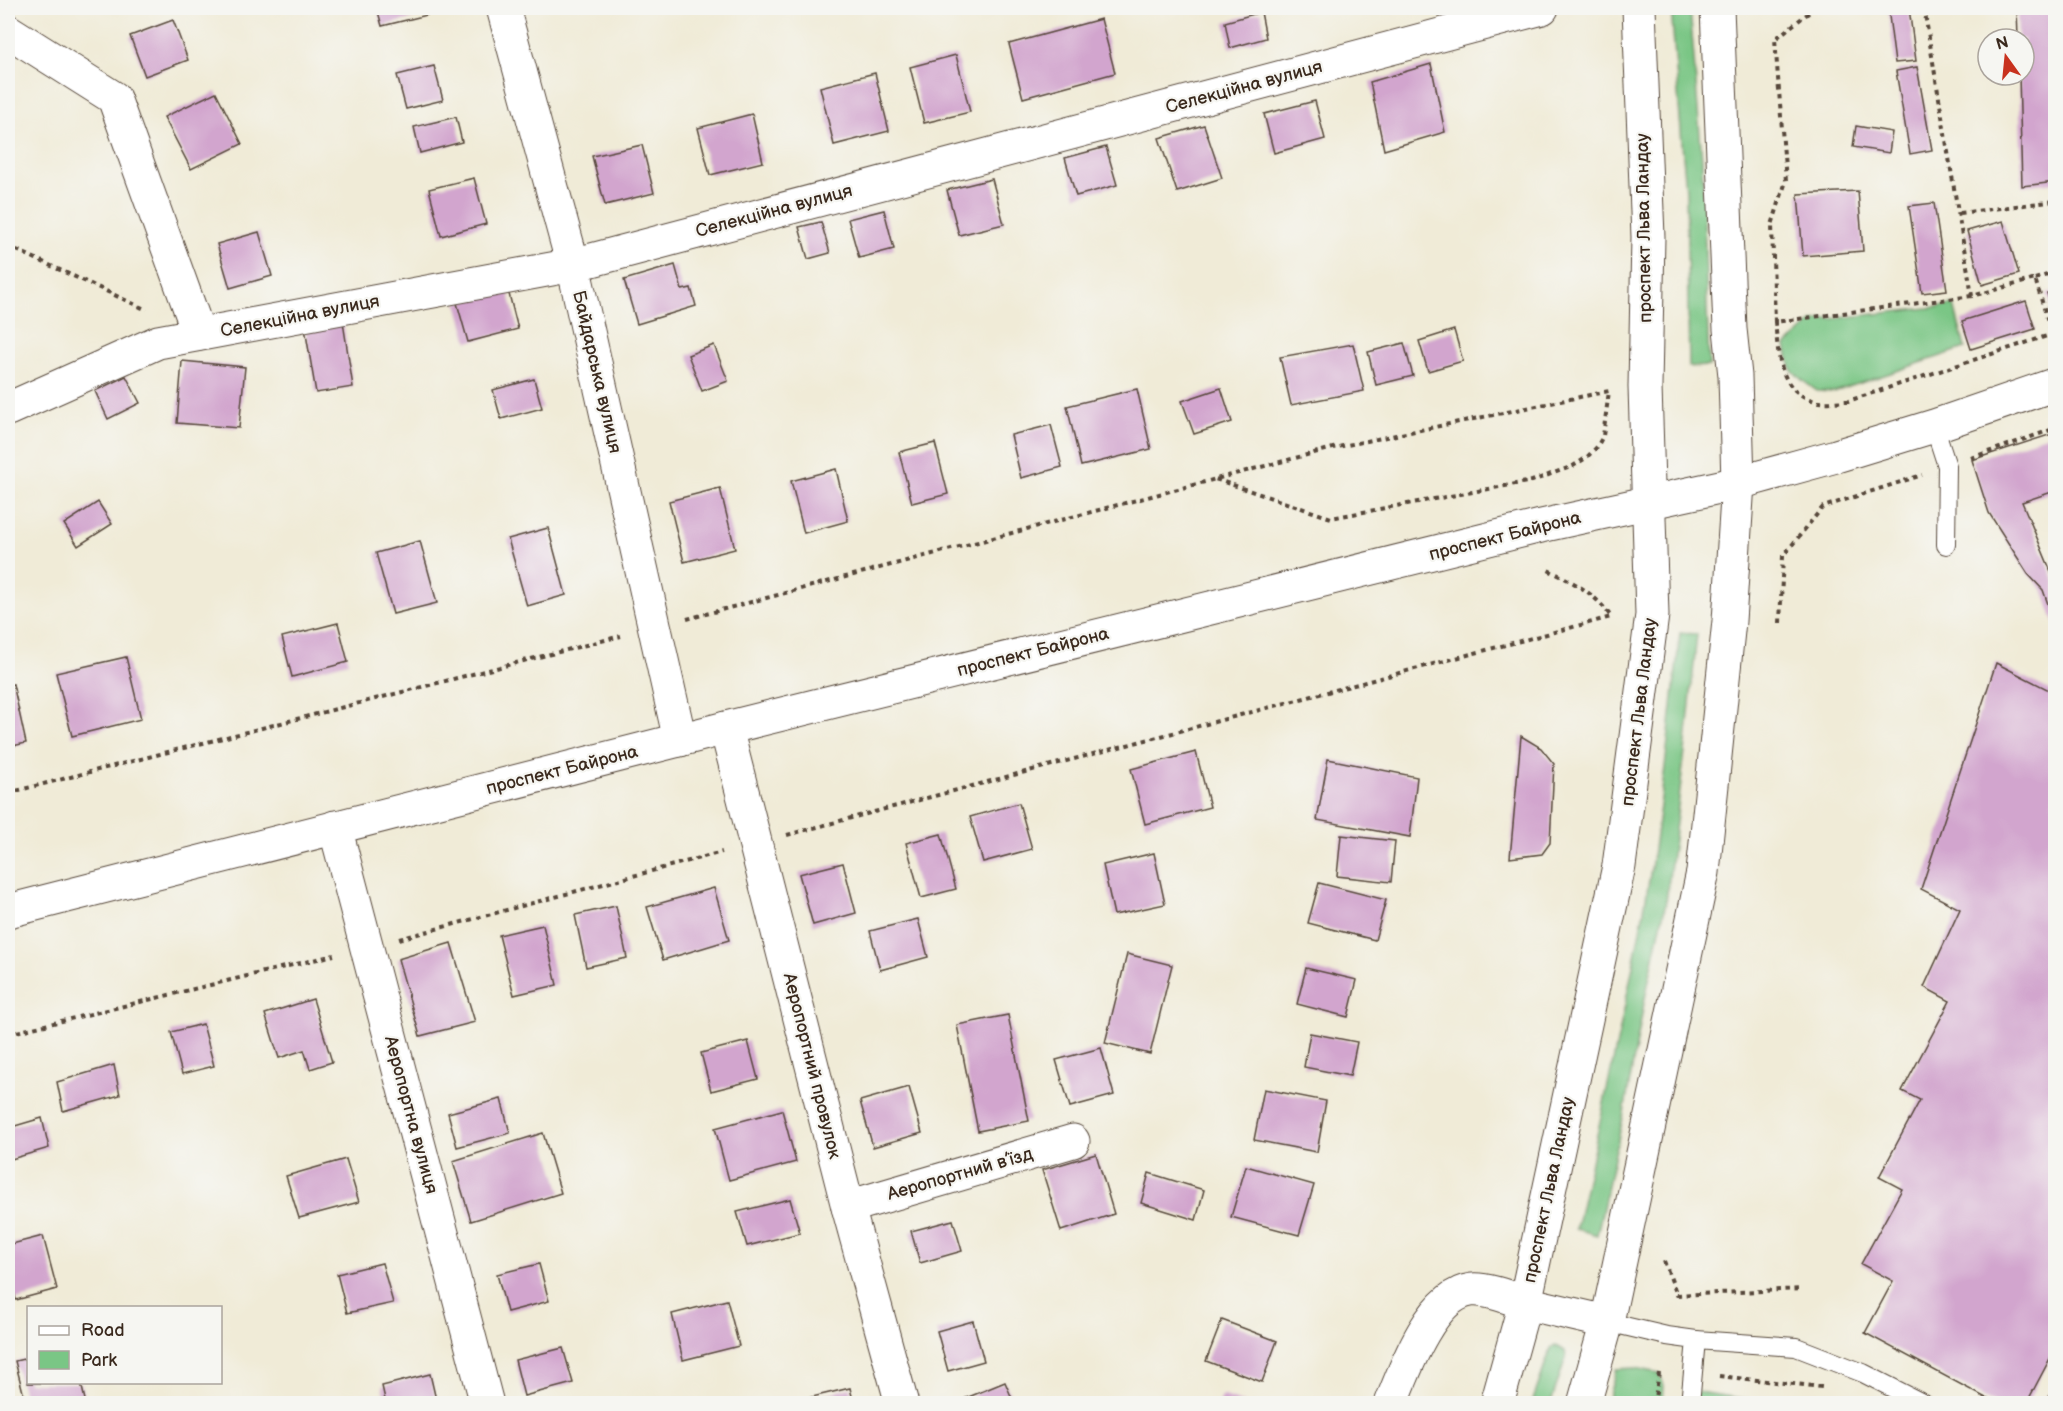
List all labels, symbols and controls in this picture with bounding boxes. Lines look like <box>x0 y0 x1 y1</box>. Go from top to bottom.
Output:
north arrow <box>1976 27 2036 87</box>
text: N <box>1994 33 2011 55</box>
street label: Селекційна вулиця <box>1163 56 1325 118</box>
street label: проспект Льва Ландау <box>1632 132 1656 323</box>
street label: Селекційна вулиця <box>693 180 855 242</box>
street label: Байдарська вулиця <box>568 289 626 455</box>
street label: Селекційна вулиця <box>219 290 381 342</box>
street label: проспект Байрона <box>1427 507 1583 565</box>
street label: проспект Льва Ландау <box>1617 616 1661 807</box>
street label: проспект Байрона <box>955 623 1111 681</box>
street label: проспект Байрона <box>484 741 640 799</box>
street label: Аеропортний провулок <box>779 970 845 1161</box>
street label: Аеропортна вулиця <box>380 1033 442 1196</box>
street label: проспект Льва Ландау <box>1519 1094 1579 1285</box>
street label: Аеропортний в’їзд <box>884 1143 1035 1205</box>
legend <box>27 1306 222 1384</box>
text: Road <box>81 1320 125 1341</box>
text: Park <box>81 1350 117 1371</box>

